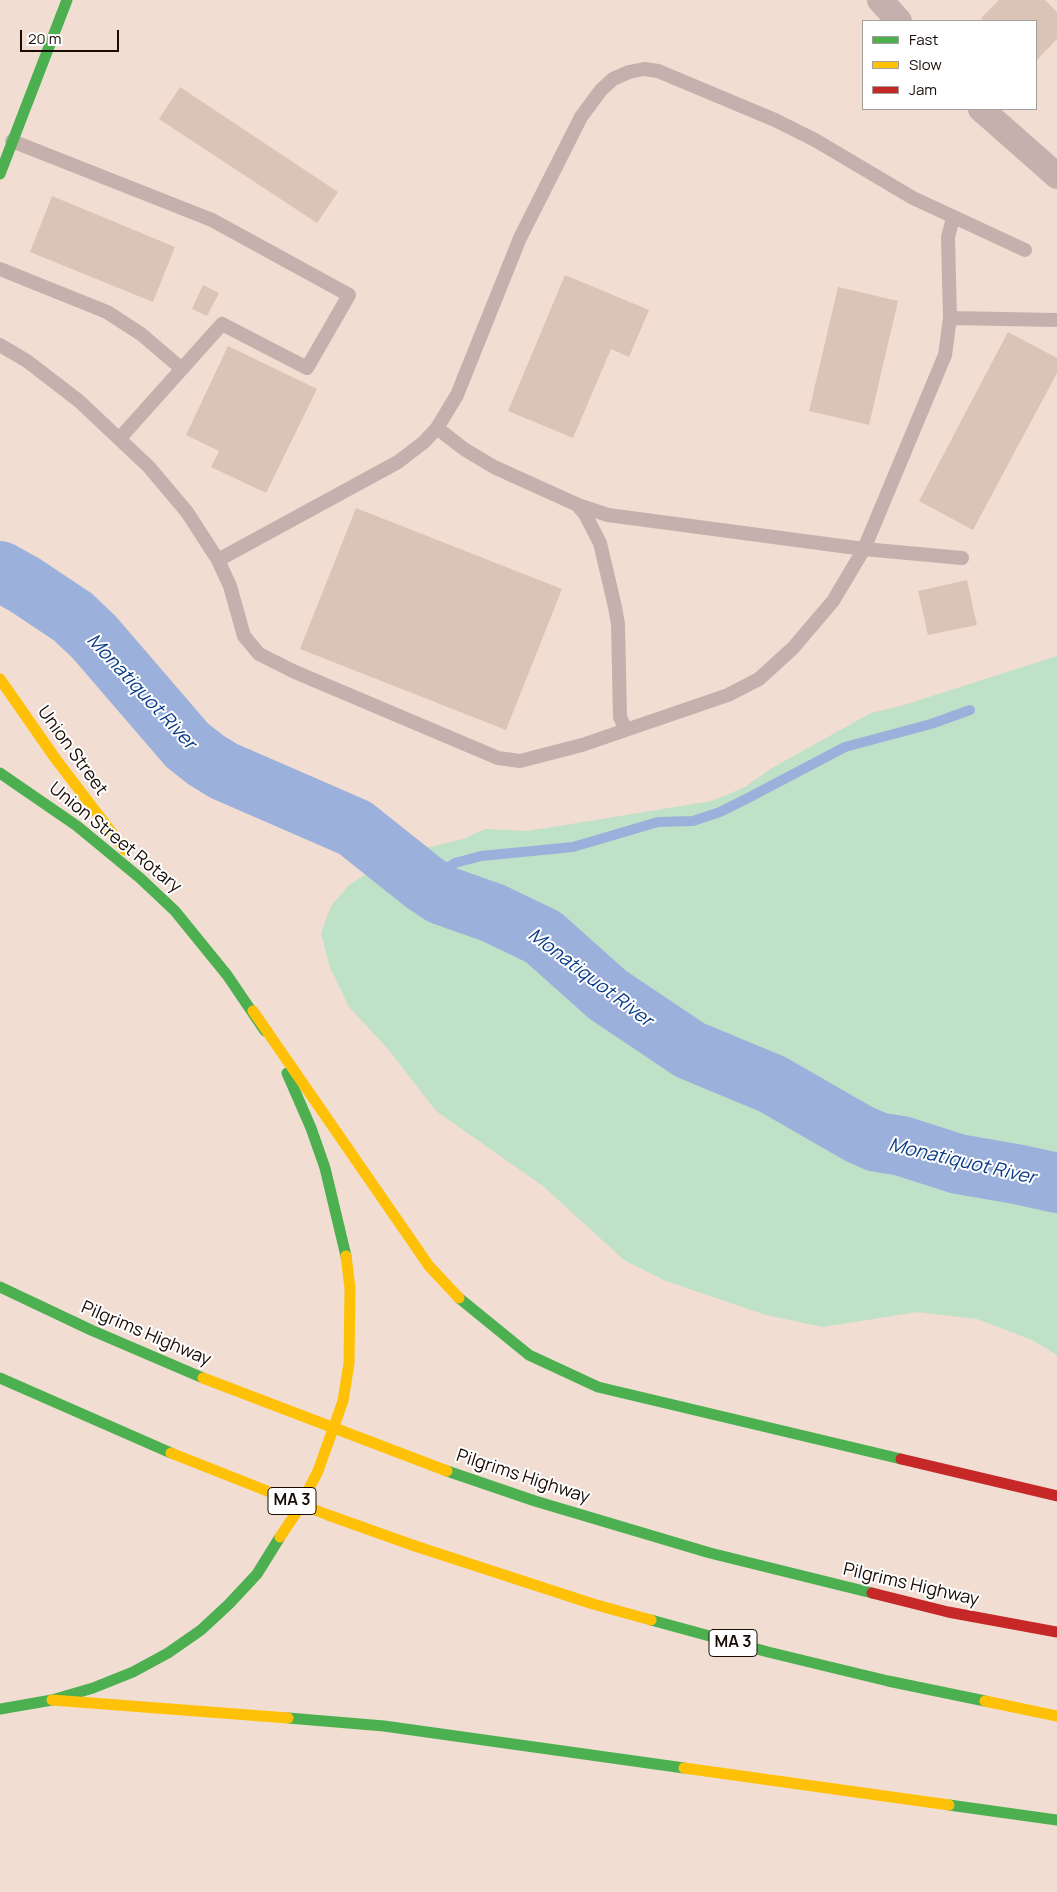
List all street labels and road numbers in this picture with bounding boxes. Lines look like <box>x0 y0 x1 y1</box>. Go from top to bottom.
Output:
street label: Union Street <box>32 702 112 800</box>
street label: Union Street Rotary <box>44 778 186 898</box>
street label: Pilgrims Highway <box>78 1297 214 1371</box>
street label: Pilgrims Highway <box>454 1445 592 1509</box>
road number: MA 3 <box>268 1488 316 1514</box>
street label: Pilgrims Highway <box>841 1559 981 1611</box>
road number: MA 3 <box>709 1630 757 1656</box>

